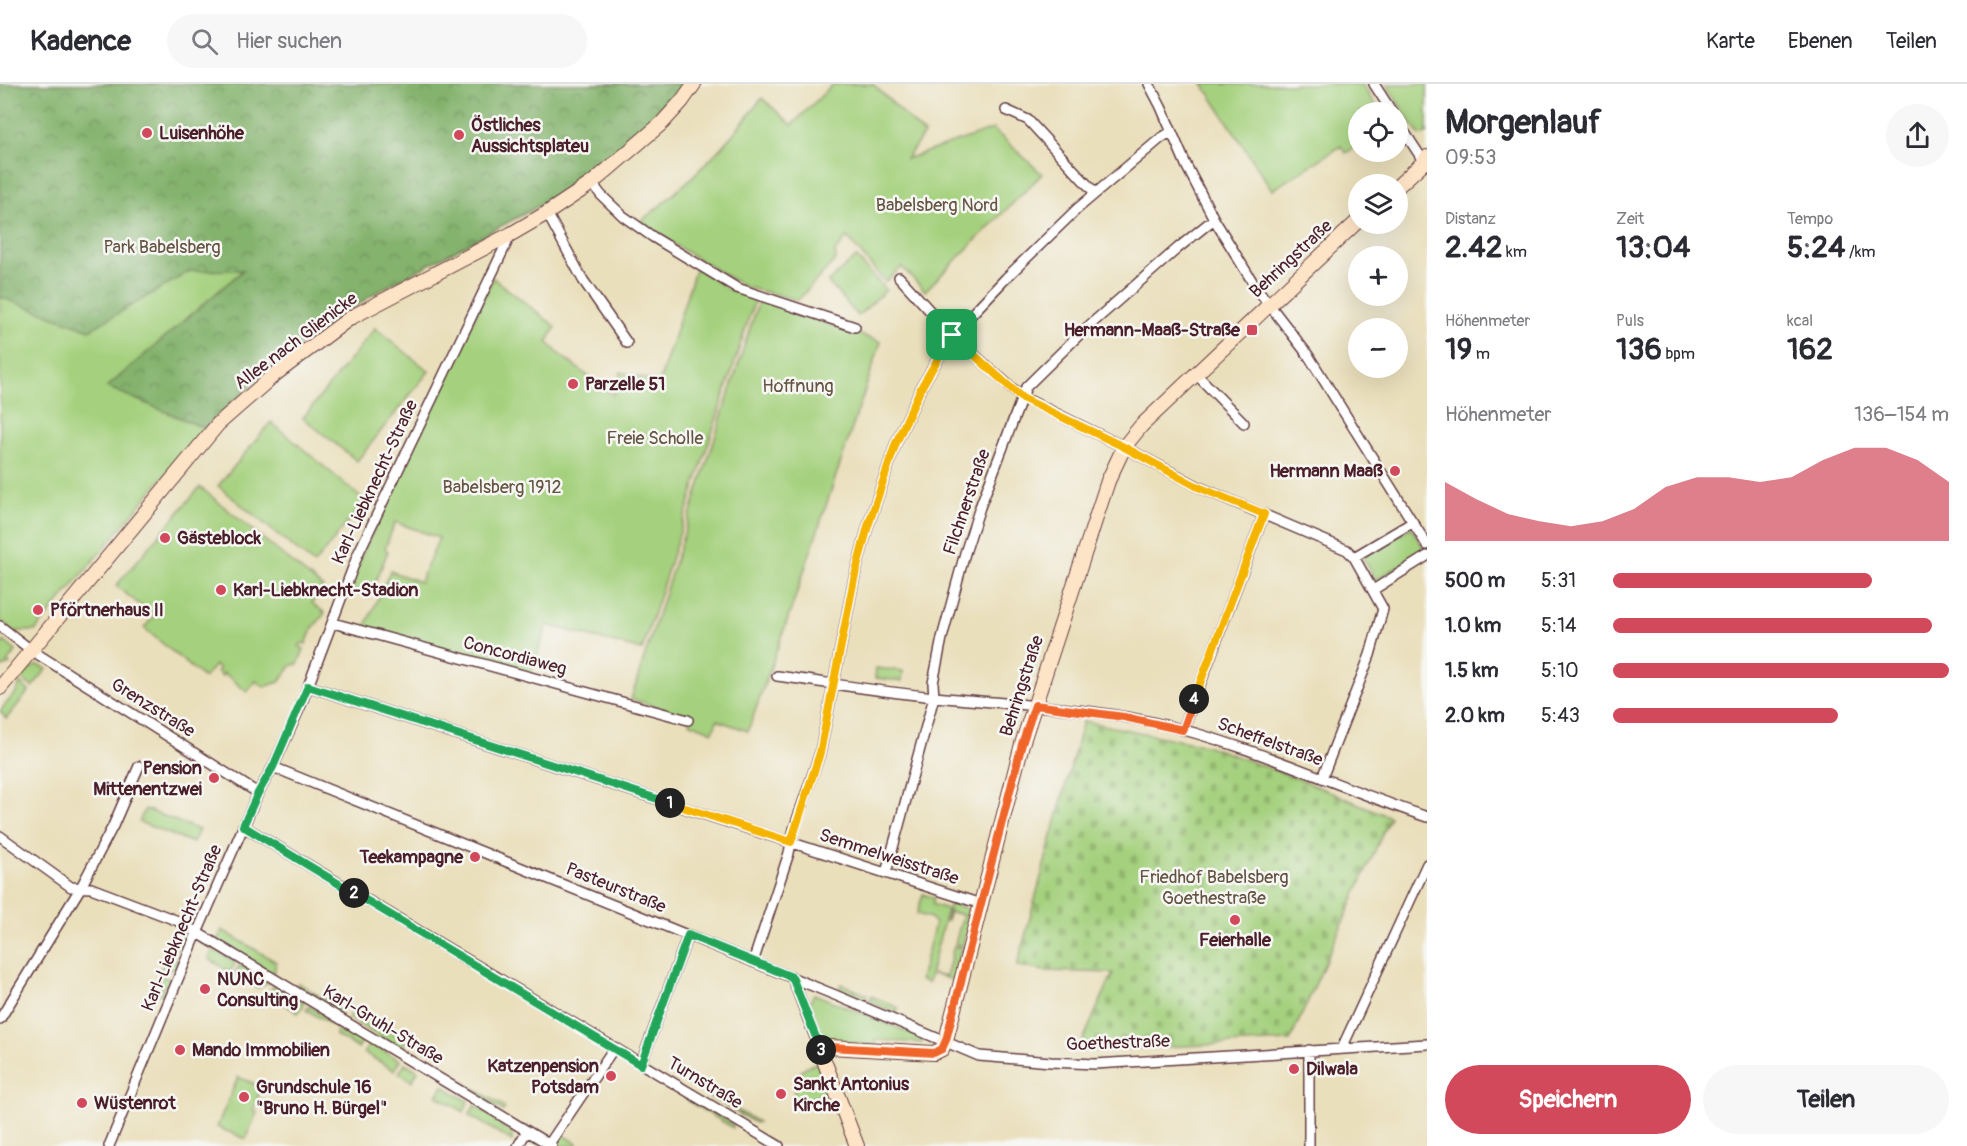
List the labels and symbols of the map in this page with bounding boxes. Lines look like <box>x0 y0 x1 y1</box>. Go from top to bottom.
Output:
place label: Östliches Aussichtsplateu <box>471 114 589 158</box>
place label: Luisenhöhe <box>159 122 245 145</box>
marker: Luisenhöhe <box>140 126 154 140</box>
marker: Östliches Aussichtsplateu <box>452 128 466 142</box>
park label: Babelsberg Nord <box>876 194 998 217</box>
street label: Behringstraße <box>1245 215 1337 303</box>
park label: Park Babelsberg <box>103 236 221 259</box>
street label: Allee nach Glienicke <box>230 287 362 395</box>
pin <box>926 309 977 360</box>
place label: Hermann-Maaß-Straße <box>1064 319 1241 342</box>
marker: Hermann-Maaß-Straße <box>1245 323 1259 337</box>
place label: Parzelle 51 <box>585 373 665 396</box>
park label: Hoffnung <box>762 375 834 398</box>
marker: Parzelle 51 <box>566 377 580 391</box>
street label: Karl-Liebknecht-Straße <box>327 396 423 568</box>
park label: Freie Scholle <box>607 427 704 450</box>
street label: Filchnerstraße <box>938 446 996 558</box>
place label: Hermann Maaß <box>1269 460 1383 483</box>
marker: Hermann Maaß <box>1388 464 1402 478</box>
park label: Babelsberg 1912 <box>442 476 562 499</box>
place label: Gästeblock <box>177 527 262 550</box>
marker: Gästeblock <box>158 531 172 545</box>
place label: Karl-Liebknecht-Stadion <box>233 579 419 602</box>
marker: Karl-Liebknecht-Stadion <box>214 583 228 597</box>
place label: Pförtnerhaus II <box>50 599 164 622</box>
marker: Pförtnerhaus II <box>31 603 45 617</box>
street label: Concordiaweg <box>461 631 569 681</box>
street label: Behringstraße <box>995 632 1049 739</box>
street label: Grenzstraße <box>107 673 199 743</box>
pin: 4 <box>1179 684 1209 714</box>
street label: Scheffelstraße <box>1214 712 1326 772</box>
place label: Pension Mittenentzwei <box>93 757 202 801</box>
marker: Pension Mittenentzwei <box>207 771 221 785</box>
pin: 1 <box>655 788 685 818</box>
street label: Semmelweisstraße <box>816 824 962 890</box>
street label: Karl-Liebknecht-Straße <box>136 841 228 1015</box>
place label: Teekampagne <box>359 846 464 869</box>
marker: Teekampagne <box>468 850 482 864</box>
street label: Pasteurstraße <box>563 857 670 919</box>
park label: Friedhof Babelsberg Goethestraße <box>1139 866 1289 910</box>
pin: 2 <box>339 878 369 908</box>
marker: Feierhalle <box>1228 913 1242 927</box>
place label: Feierhalle <box>1199 929 1272 952</box>
place label: NUNC Consulting <box>217 968 298 1012</box>
street label: Karl-Gruhl-Straße <box>319 980 448 1070</box>
marker: NUNC Consulting <box>198 982 212 996</box>
street label: Goethestraße <box>1066 1030 1170 1056</box>
pin: 3 <box>806 1035 836 1065</box>
place label: Mando Immobilien <box>192 1039 330 1062</box>
marker: Mando Immobilien <box>173 1043 187 1057</box>
street label: Turnstraße <box>663 1052 747 1114</box>
place label: Katzenpension Potsdam <box>487 1055 599 1099</box>
place label: Dilwala <box>1306 1058 1359 1081</box>
marker: Dilwala <box>1287 1062 1301 1076</box>
marker: Katzenpension Potsdam <box>604 1069 618 1083</box>
place label: Sankt Antonius Kirche <box>793 1073 910 1117</box>
place label: Grundschule 16 "Bruno H. Bürgel" <box>256 1076 387 1120</box>
marker: Sankt Antonius Kirche <box>774 1087 788 1101</box>
marker: Grundschule 16 "Bruno H. Bürgel" <box>237 1090 251 1104</box>
place label: Wüstenrot <box>94 1092 176 1115</box>
marker: Wüstenrot <box>75 1096 89 1110</box>

